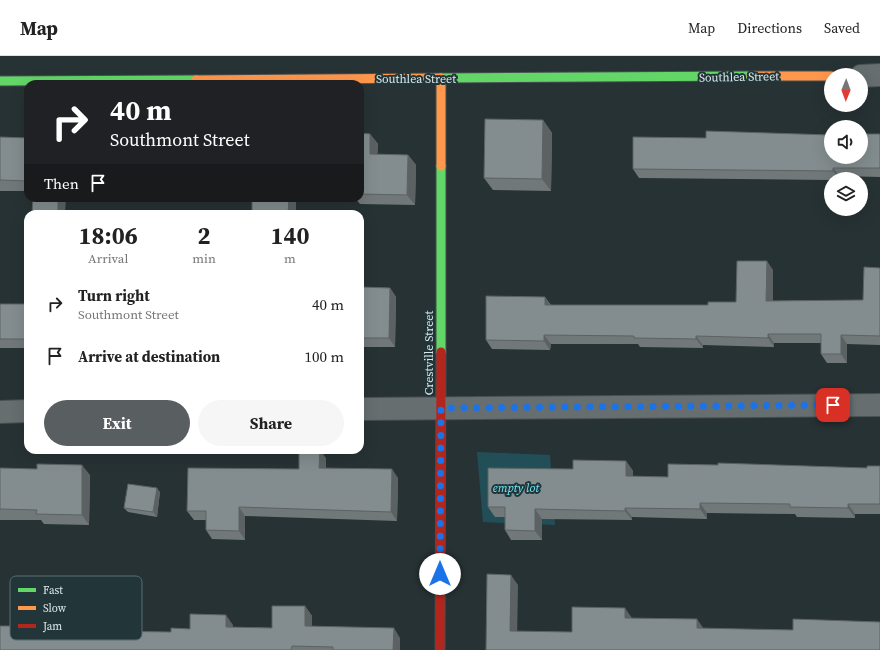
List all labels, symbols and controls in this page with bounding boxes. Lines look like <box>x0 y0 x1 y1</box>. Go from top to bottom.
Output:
text: Map <box>20 15 58 41</box>
text: Map <box>688 18 715 38</box>
text: Directions <box>737 18 802 38</box>
text: Saved <box>824 18 860 38</box>
street label: Southlea Street <box>699 68 779 86</box>
north arrow <box>824 68 868 112</box>
map controls <box>824 68 868 216</box>
street label: Southlea Street <box>376 71 456 87</box>
text: 40 m <box>110 91 172 129</box>
icon: right <box>44 96 96 148</box>
button: sound <box>824 120 868 164</box>
text: Southmont Street <box>110 127 250 152</box>
icon: arrive <box>87 172 109 194</box>
button: layers <box>824 172 868 216</box>
text: Then <box>44 173 79 194</box>
text: 18:06 <box>79 219 138 252</box>
text: 2 <box>198 219 211 252</box>
text: 140 <box>270 219 309 252</box>
text: Arrival <box>88 250 128 267</box>
text: min <box>192 250 216 267</box>
text: m <box>284 250 296 267</box>
text: Turn right <box>78 285 150 306</box>
icon: right <box>44 293 66 315</box>
text: 40 m <box>312 294 344 315</box>
text: Southmont Street <box>78 306 179 323</box>
street label: Crestville Street <box>421 311 437 395</box>
icon: arrive <box>44 345 66 367</box>
text: Arrive at destination <box>78 346 220 367</box>
text: 100 m <box>304 346 344 367</box>
pin <box>816 388 850 422</box>
icon: arrive <box>822 394 844 416</box>
button: Exit <box>44 400 190 446</box>
button: Share <box>198 400 344 446</box>
park label: empty lot <box>493 480 540 496</box>
position arrow <box>419 553 461 595</box>
legend <box>10 576 142 640</box>
text: Fast <box>43 583 63 598</box>
text: Slow <box>43 601 67 616</box>
text: Jam <box>42 619 62 634</box>

